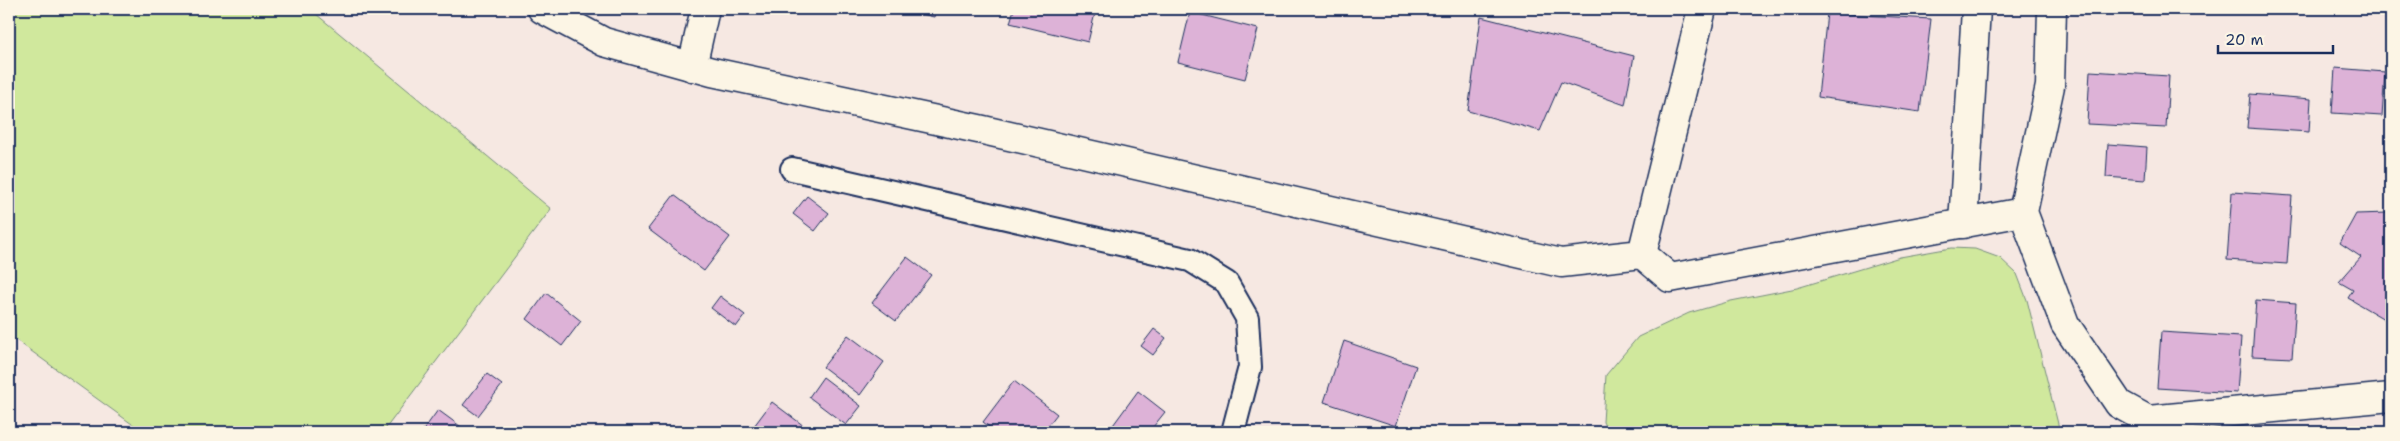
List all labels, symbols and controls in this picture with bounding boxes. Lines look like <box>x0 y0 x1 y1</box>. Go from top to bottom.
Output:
scale bar <box>2218 22 2332 54</box>
text: 20 m <box>2225 30 2264 50</box>

